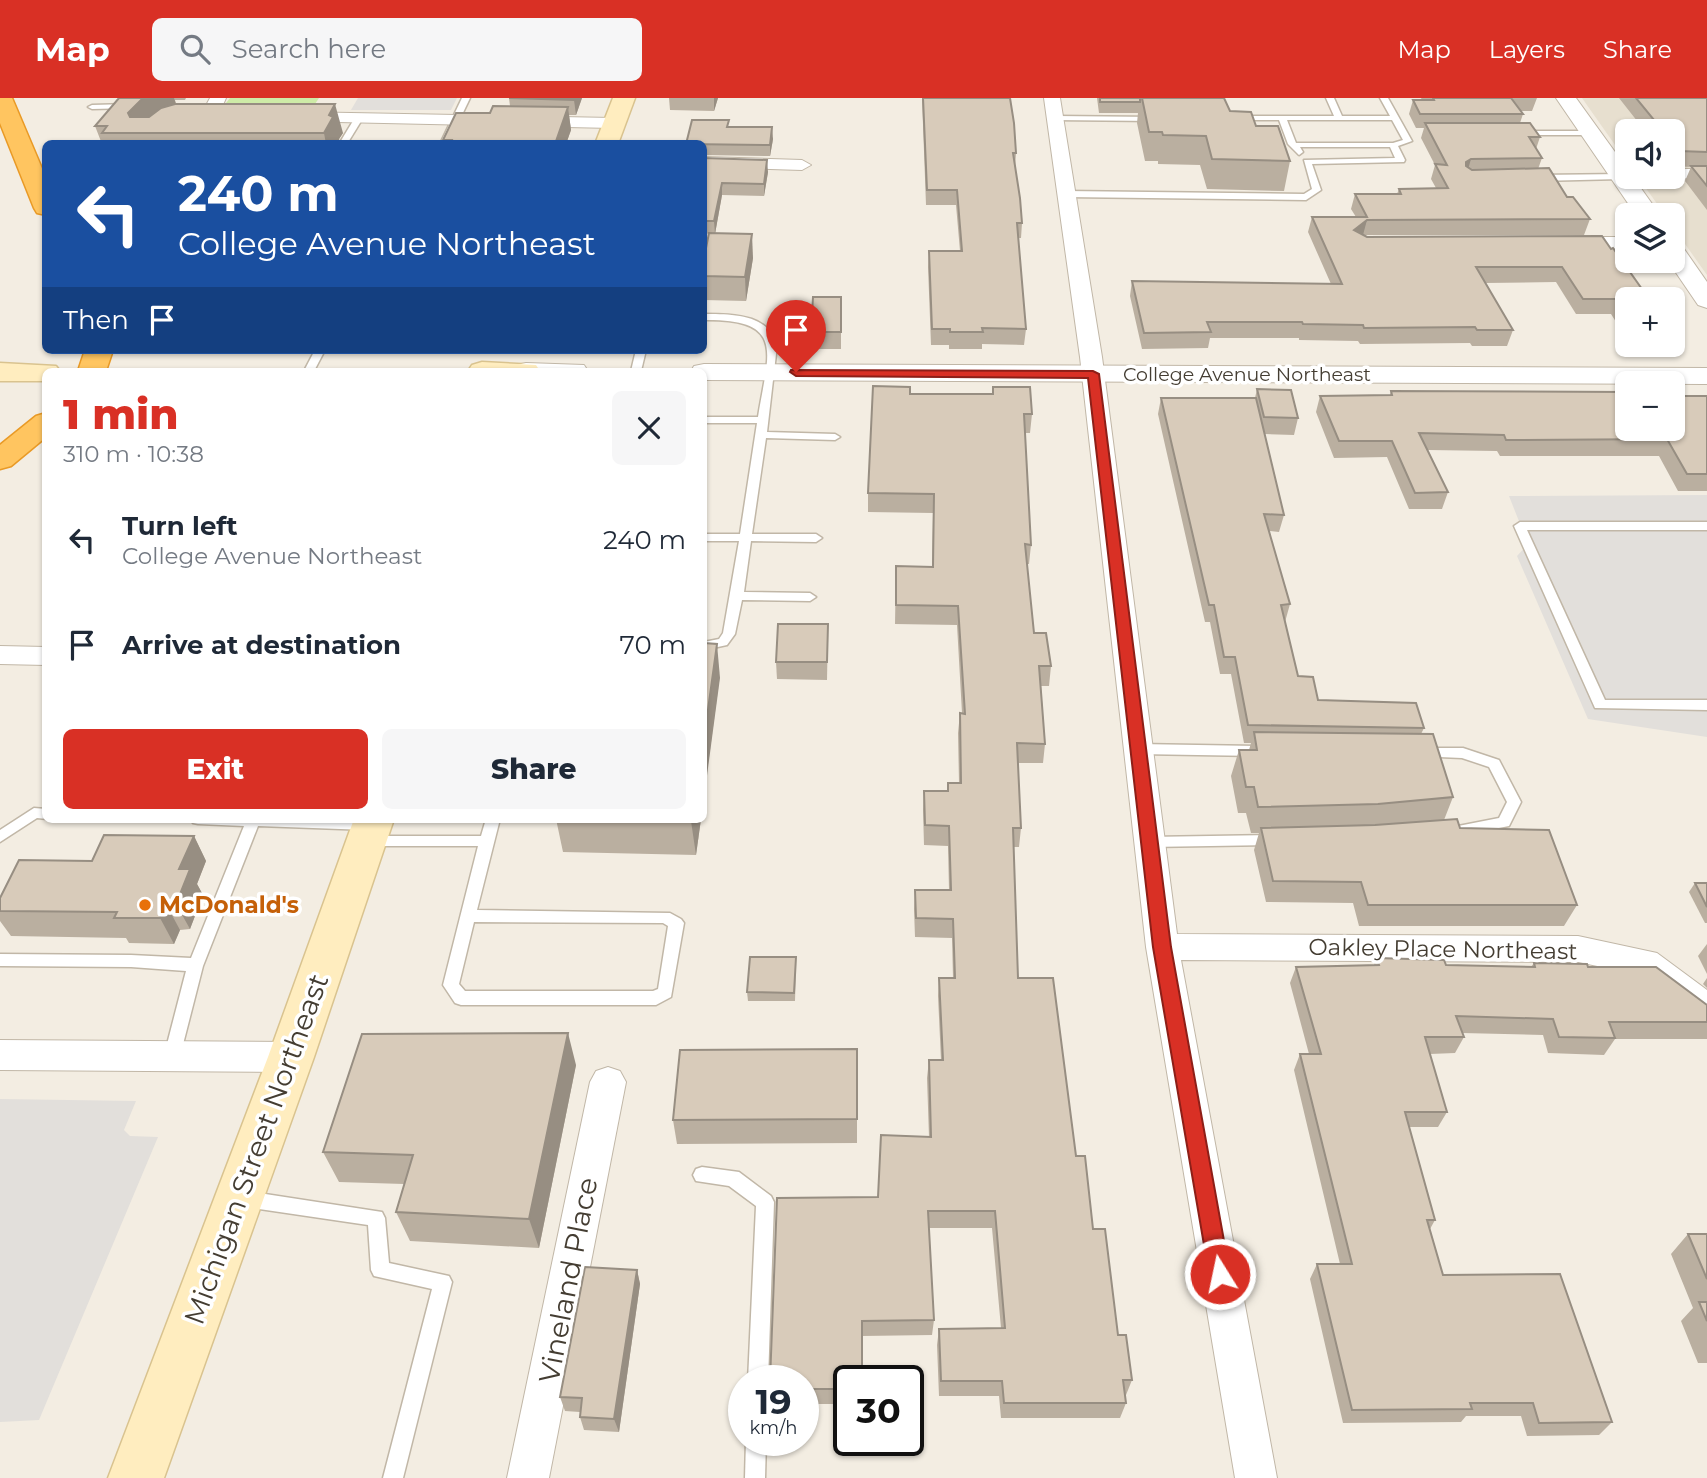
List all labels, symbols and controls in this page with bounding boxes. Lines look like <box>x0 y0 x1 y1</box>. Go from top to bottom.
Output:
search box <box>152 18 642 81</box>
text: Map <box>35 29 110 69</box>
icon: search <box>176 30 214 68</box>
text: Search here <box>232 33 386 65</box>
text: Map <box>1397 35 1451 64</box>
text: Layers <box>1489 35 1565 64</box>
text: Share <box>1603 35 1672 64</box>
map controls <box>1615 119 1685 441</box>
button: sound <box>1615 119 1685 189</box>
text: 240 m <box>178 164 339 223</box>
icon: left <box>63 168 154 259</box>
button: layers <box>1615 203 1685 273</box>
text: College Avenue Northeast <box>178 224 596 263</box>
button: + <box>1615 287 1685 357</box>
pin <box>766 300 826 372</box>
icon: arrive <box>143 301 181 339</box>
text: Then <box>63 304 129 336</box>
icon: arrive <box>777 311 815 349</box>
street label: College Avenue Northeast <box>1123 363 1371 386</box>
button: − <box>1615 371 1685 441</box>
text: 1 min <box>63 388 179 440</box>
button: close <box>612 391 686 465</box>
text: 310 m · 10:38 <box>63 440 204 468</box>
text: Turn left <box>122 510 238 542</box>
icon: left <box>63 521 101 559</box>
text: 240 m <box>603 524 686 556</box>
text: College Avenue Northeast <box>122 542 422 570</box>
icon: arrive <box>63 626 101 664</box>
text: Arrive at destination <box>122 629 401 661</box>
text: 70 m <box>620 629 686 661</box>
button: Exit <box>63 729 368 809</box>
button: Share <box>382 729 686 809</box>
place label: McDonald's <box>159 891 299 919</box>
marker: McDonald's <box>137 897 153 913</box>
street label: Oakley Place Northeast <box>1308 933 1578 965</box>
street label: Michigan Street Northeast <box>177 969 335 1329</box>
street label: Vineland Place <box>531 1175 605 1385</box>
position arrow <box>1183 1237 1257 1311</box>
speed limit sign: 30 <box>833 1365 924 1456</box>
text: 19 <box>755 1380 792 1423</box>
text: km/h <box>749 1417 798 1439</box>

